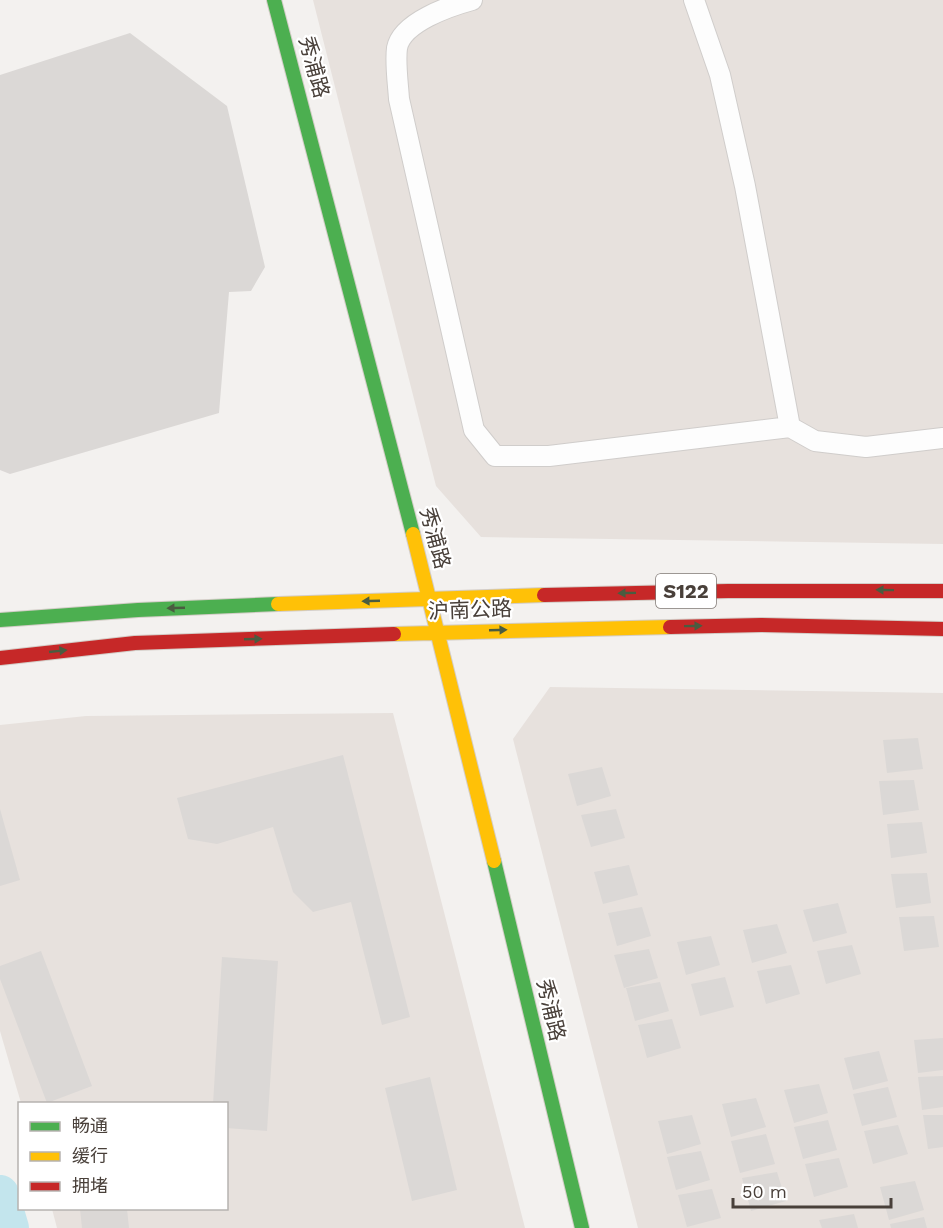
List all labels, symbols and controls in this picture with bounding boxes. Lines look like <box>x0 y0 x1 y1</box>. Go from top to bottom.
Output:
street label: 秀浦路 <box>294 33 335 101</box>
street label: 秀浦路 <box>415 504 456 572</box>
road number: S122 <box>656 574 716 608</box>
one-way arrow <box>875 585 894 595</box>
one-way arrow <box>617 588 636 597</box>
one-way arrow <box>361 596 380 605</box>
street label: 沪南公路 <box>428 596 512 623</box>
one-way arrow <box>166 603 185 613</box>
one-way arrow <box>683 621 702 631</box>
one-way arrow <box>488 625 507 634</box>
one-way arrow <box>243 634 262 643</box>
one-way arrow <box>49 647 68 656</box>
street label: 秀浦路 <box>532 976 571 1043</box>
legend <box>18 1102 228 1210</box>
text: 畅通 <box>72 1115 108 1136</box>
text: 缓行 <box>72 1145 108 1166</box>
scale bar <box>733 1171 890 1209</box>
text: 拥堵 <box>72 1175 108 1196</box>
text: 50 m <box>742 1181 787 1202</box>

